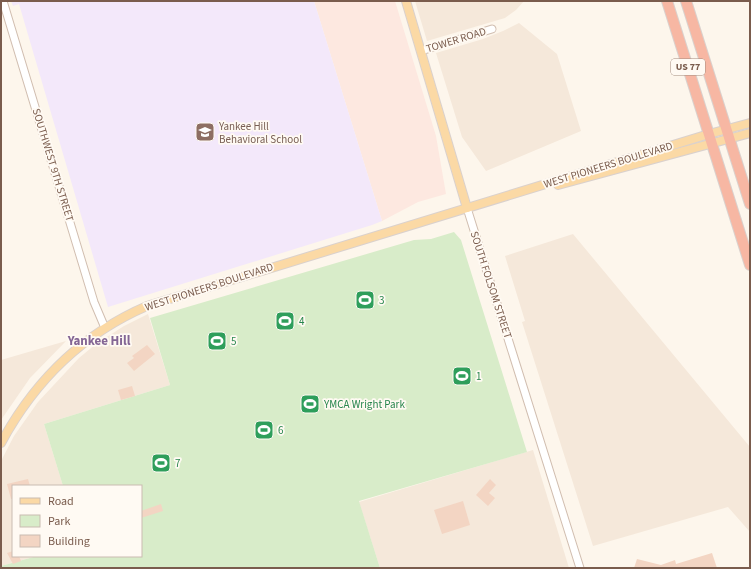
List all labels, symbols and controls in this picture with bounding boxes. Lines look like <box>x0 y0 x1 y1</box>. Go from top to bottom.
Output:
street label: TOWER ROAD <box>424 24 488 56</box>
road number: US 77 <box>671 59 705 75</box>
street label: SOUTHWEST 9TH STREET <box>29 107 77 224</box>
place label: Yankee Hill Behavioral School <box>218 119 302 147</box>
school or university icon: Yankee Hill Behavioral School <box>194 121 216 143</box>
street label: WEST PIONEERS BOULEVARD <box>542 138 675 192</box>
street label: SOUTH FOLSOM STREET <box>467 229 515 341</box>
street label: WEST PIONEERS BOULEVARD <box>143 259 275 315</box>
sports icon: 3 <box>354 289 376 311</box>
place label: 3 <box>379 293 384 308</box>
sports icon: 4 <box>274 310 296 332</box>
place label: 4 <box>299 314 305 329</box>
sports icon: 5 <box>206 330 228 352</box>
district label: Yankee Hill <box>67 332 131 350</box>
place label: 5 <box>231 334 236 349</box>
sports icon: 1 <box>451 365 473 387</box>
place label: 1 <box>476 369 481 384</box>
sports icon: YMCA Wright Park <box>299 393 321 415</box>
place label: YMCA Wright Park <box>323 397 405 412</box>
sports icon: 6 <box>253 419 275 441</box>
place label: 6 <box>278 423 284 438</box>
sports icon: 7 <box>150 452 172 474</box>
place label: 7 <box>175 456 180 471</box>
legend <box>12 485 142 557</box>
text: Road <box>48 493 74 510</box>
text: Park <box>48 513 70 530</box>
text: Building <box>48 533 90 550</box>

